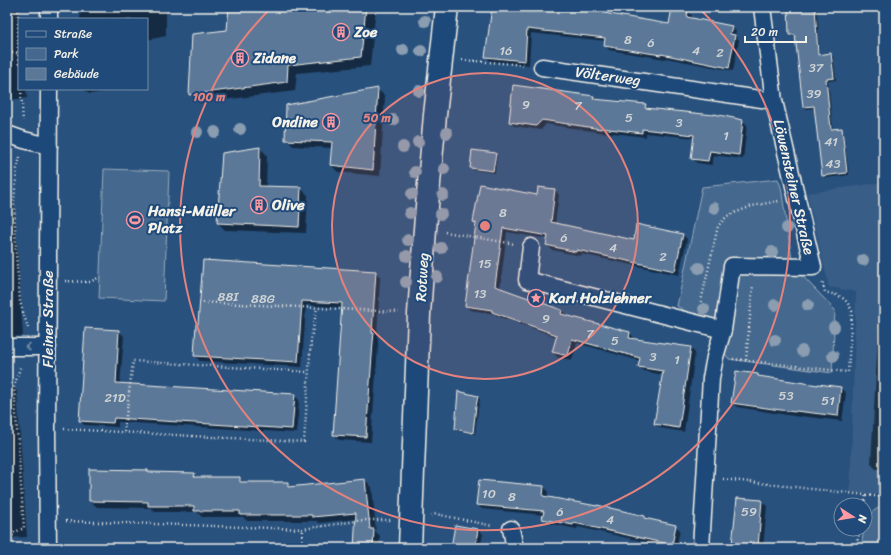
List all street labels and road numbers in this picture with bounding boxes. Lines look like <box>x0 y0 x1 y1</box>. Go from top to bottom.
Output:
street label: Völterweg <box>574 59 643 93</box>
street label: Löwensteiner Straße <box>766 117 822 257</box>
street label: Rotweg <box>408 252 436 302</box>
street label: Fleiner Straße <box>35 270 61 368</box>

